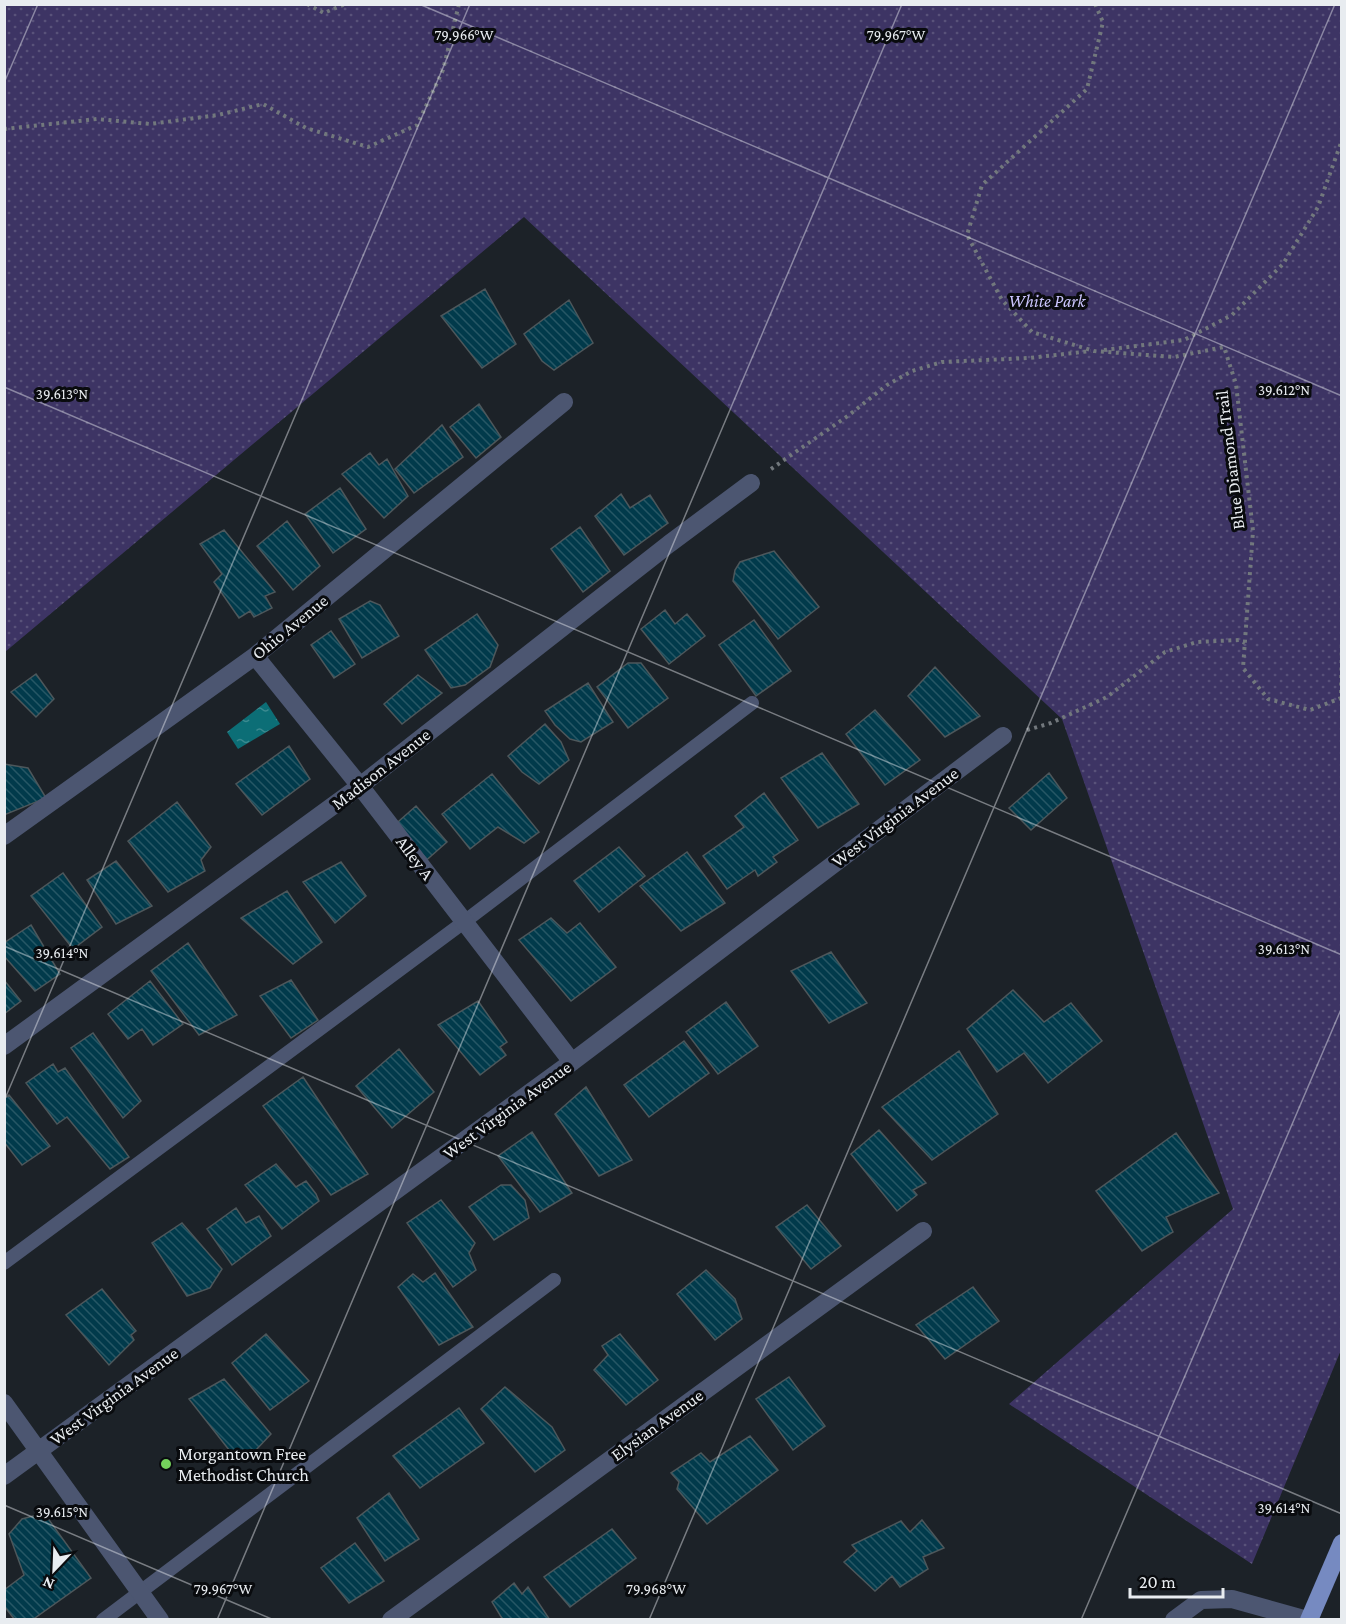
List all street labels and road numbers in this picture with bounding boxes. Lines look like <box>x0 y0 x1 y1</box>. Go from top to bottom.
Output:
street label: Blue Diamond Trail <box>1212 389 1248 531</box>
street label: Ohio Avenue <box>248 590 332 664</box>
street label: Madison Avenue <box>328 724 434 814</box>
street label: West Virginia Avenue <box>828 763 962 871</box>
street label: Alley A <box>392 832 438 884</box>
street label: West Virginia Avenue <box>439 1057 575 1163</box>
street label: West Virginia Avenue <box>46 1343 182 1449</box>
street label: Elysian Avenue <box>607 1385 707 1465</box>

